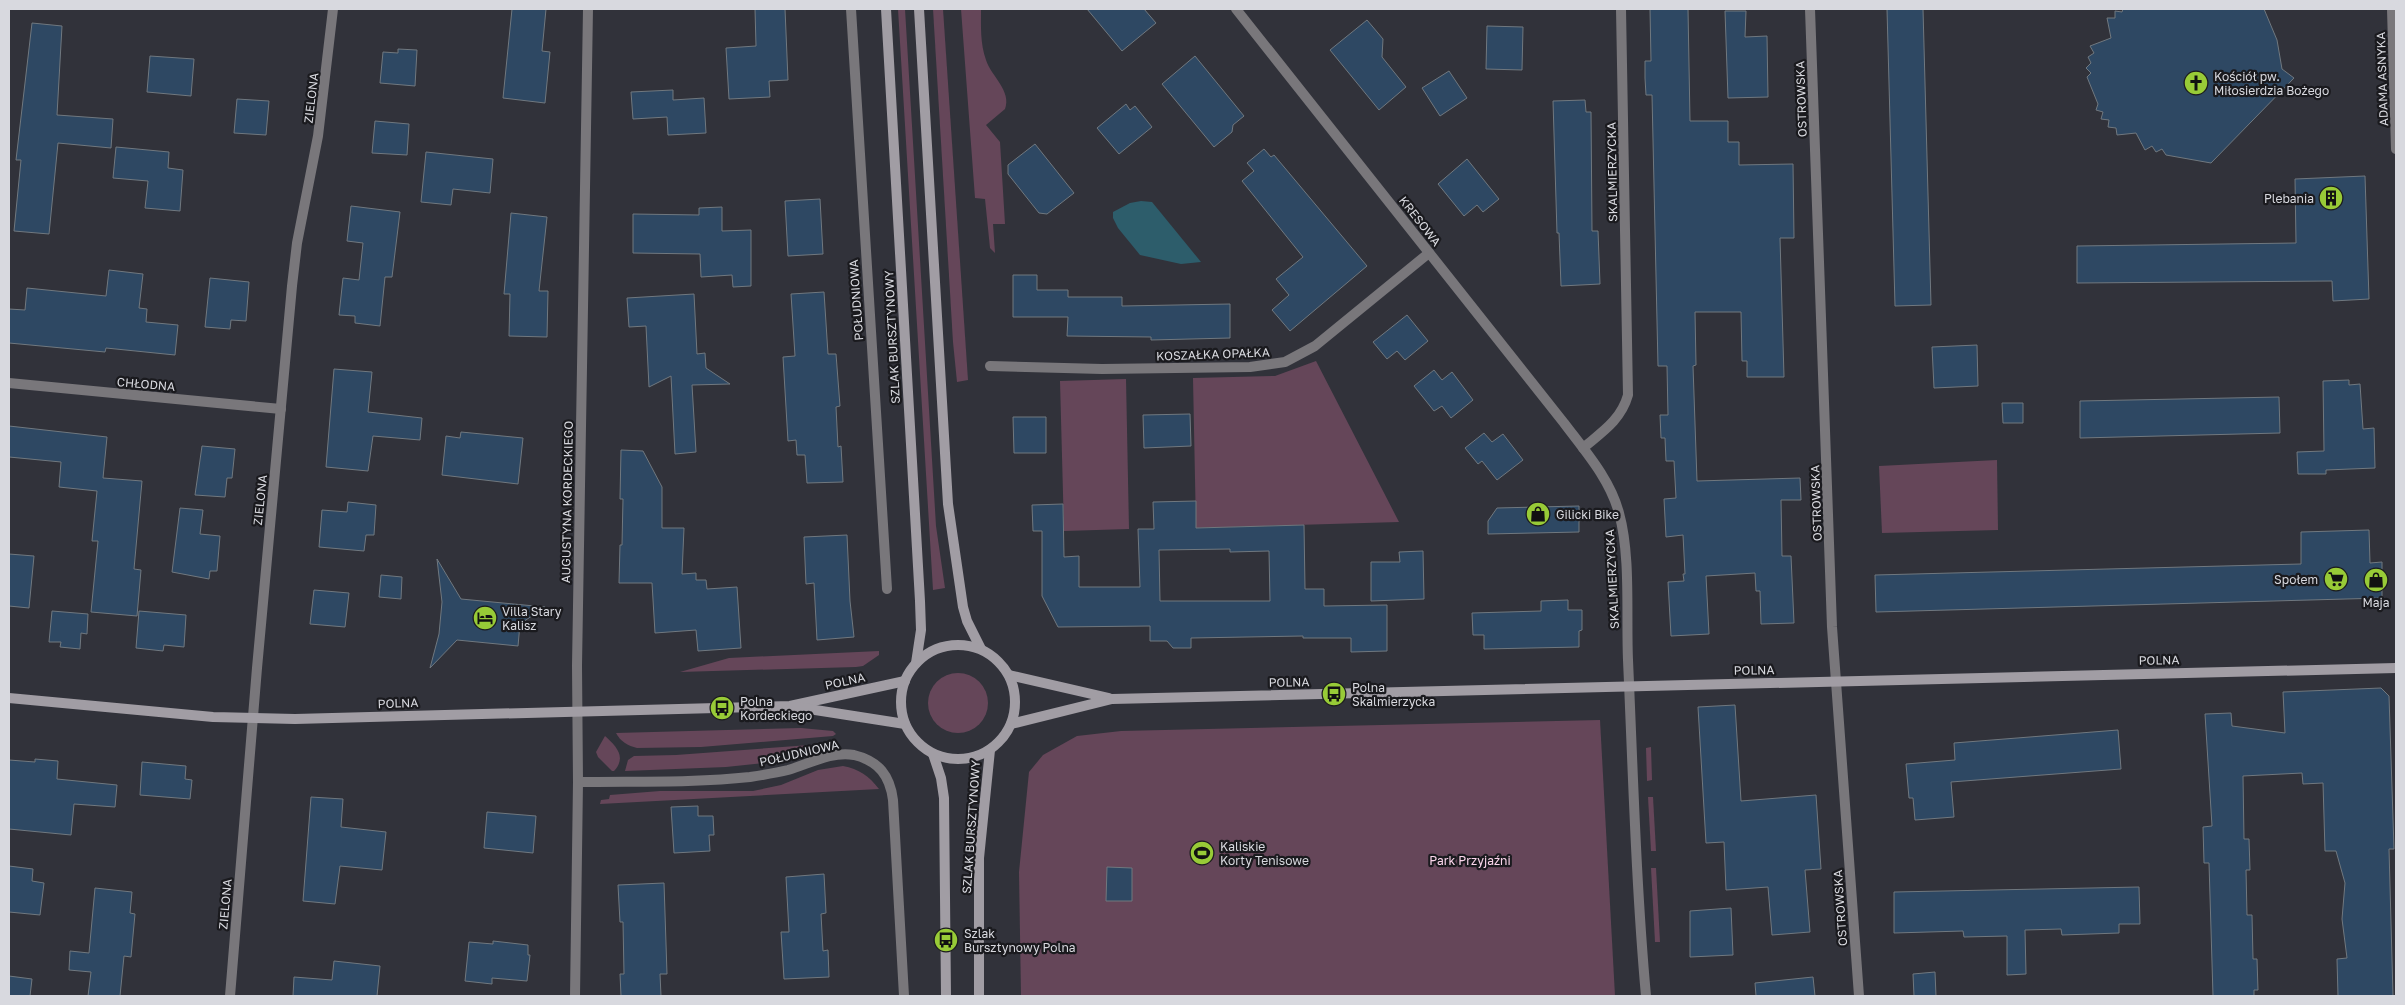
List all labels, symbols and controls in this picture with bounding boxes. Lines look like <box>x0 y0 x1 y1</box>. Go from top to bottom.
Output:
street label: ADAMA ASNYKA <box>2373 31 2391 127</box>
street label: OSTROWSKA <box>1792 61 1810 137</box>
place label: Kościół pw. Miłosierdzia Bożego <box>2214 69 2329 98</box>
church icon: Kościół pw. Miłosierdzia Bożego <box>2183 70 2209 96</box>
street label: ZIELONA <box>300 72 322 124</box>
street label: SKALMIERZYCKA <box>1604 122 1620 222</box>
building icon: Plebania <box>2318 185 2344 211</box>
place label: Plebania <box>2264 191 2314 206</box>
street label: KRESOWA <box>1396 193 1444 249</box>
street label: POŁUDNIOWA <box>846 259 866 341</box>
street label: SZLAK BURSZTYNOWY <box>881 269 903 404</box>
street label: KOSZAŁKA OPAŁKA <box>1156 345 1270 363</box>
street label: CHŁODNA <box>116 374 176 394</box>
street label: AUGUSTYNA KORDECKIEGO <box>558 421 576 583</box>
street label: OSTROWSKA <box>1807 465 1825 541</box>
street label: ZIELONA <box>250 474 270 526</box>
shop icon: Gilicki Bike <box>1525 501 1551 527</box>
place label: Gilicki Bike <box>1556 507 1619 522</box>
street label: SKALMIERZYCKA <box>1602 529 1622 629</box>
supermarket icon: Społem <box>2323 566 2349 592</box>
shop icon: Maja <box>2363 567 2389 593</box>
place label: Społem <box>2274 572 2318 587</box>
place label: Maja <box>2362 595 2390 610</box>
place label: Villa Stary Kalisz <box>502 604 562 633</box>
hotel icon: Villa Stary Kalisz <box>472 605 498 631</box>
street label: POLNA <box>2138 652 2180 668</box>
street label: POLNA <box>1733 662 1775 678</box>
street label: POLNA <box>824 669 866 693</box>
street label: POLNA <box>1268 674 1310 690</box>
place label: Polna Skalmierzycka <box>1352 680 1435 709</box>
bus stop icon: Polna Skalmierzycka <box>1321 681 1347 707</box>
place label: Polna Kordeckiego <box>740 694 812 723</box>
street label: POLNA <box>377 695 419 711</box>
bus stop icon: Polna Kordeckiego <box>709 695 735 721</box>
street label: POŁUDNIOWA <box>758 737 840 769</box>
street label: SZLAK BURSZTYNOWY <box>959 759 983 894</box>
place label: Kaliskie Korty Tenisowe <box>1220 839 1309 868</box>
sports icon: Kaliskie Korty Tenisowe <box>1189 840 1215 866</box>
park label: Park Przyjaźni <box>1429 853 1511 868</box>
street label: OSTROWSKA <box>1830 869 1850 947</box>
street label: ZIELONA <box>215 878 235 930</box>
place label: Szlak Bursztynowy Polna <box>964 926 1076 955</box>
bus stop icon: Szlak Bursztynowy Polna <box>933 927 959 953</box>

